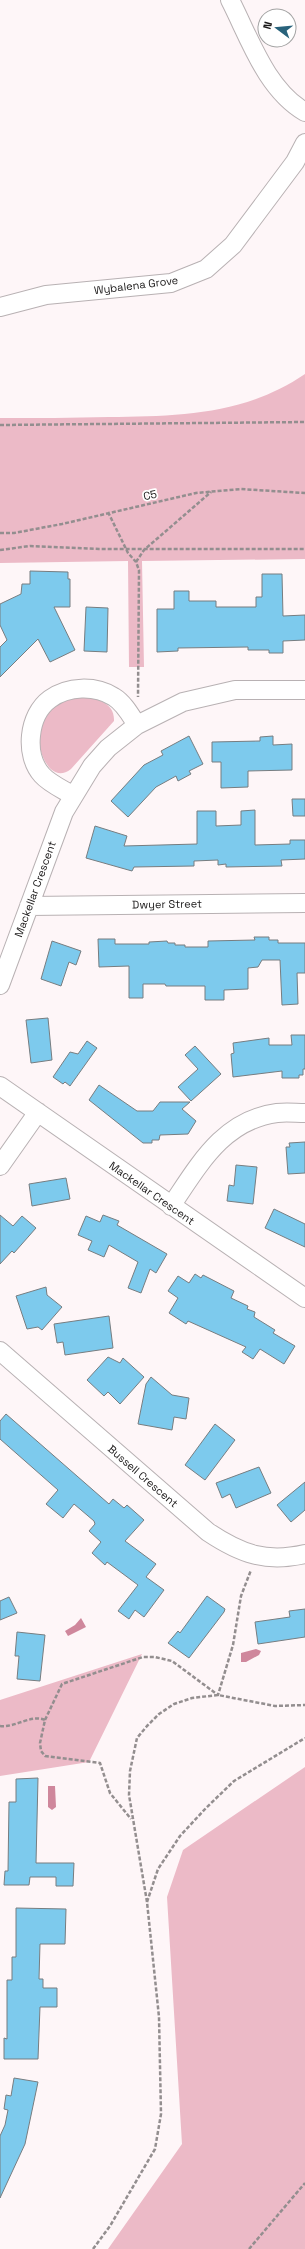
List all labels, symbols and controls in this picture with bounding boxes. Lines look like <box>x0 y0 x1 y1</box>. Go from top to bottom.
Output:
north arrow <box>257 8 297 48</box>
text: N <box>260 20 275 31</box>
street label: Wybalena Grove <box>93 273 179 297</box>
street label: C5 <box>142 487 159 503</box>
street label: Mackellar Crescent <box>11 839 59 939</box>
street label: Dwyer Street <box>132 896 202 912</box>
street label: Mackellar Crescent <box>107 1158 197 1228</box>
street label: Bussell Crescent <box>105 1442 181 1510</box>

